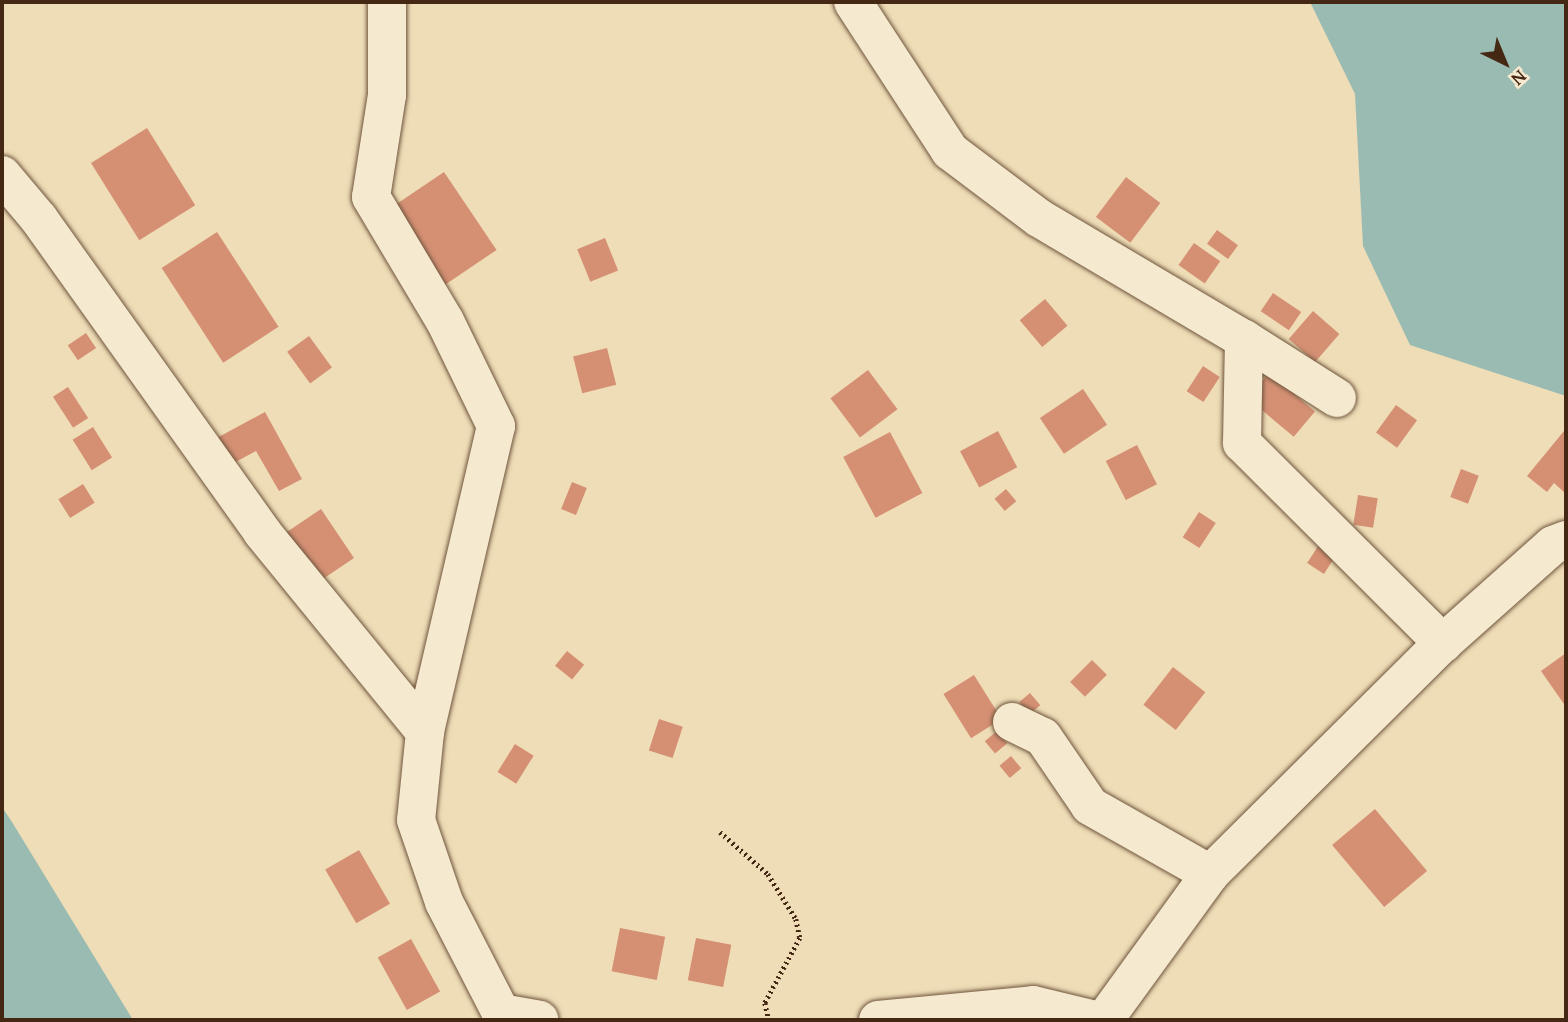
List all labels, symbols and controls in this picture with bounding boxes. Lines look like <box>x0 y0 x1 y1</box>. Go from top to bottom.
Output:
north arrow <box>1470 28 1540 98</box>
text: N <box>1505 64 1534 93</box>

